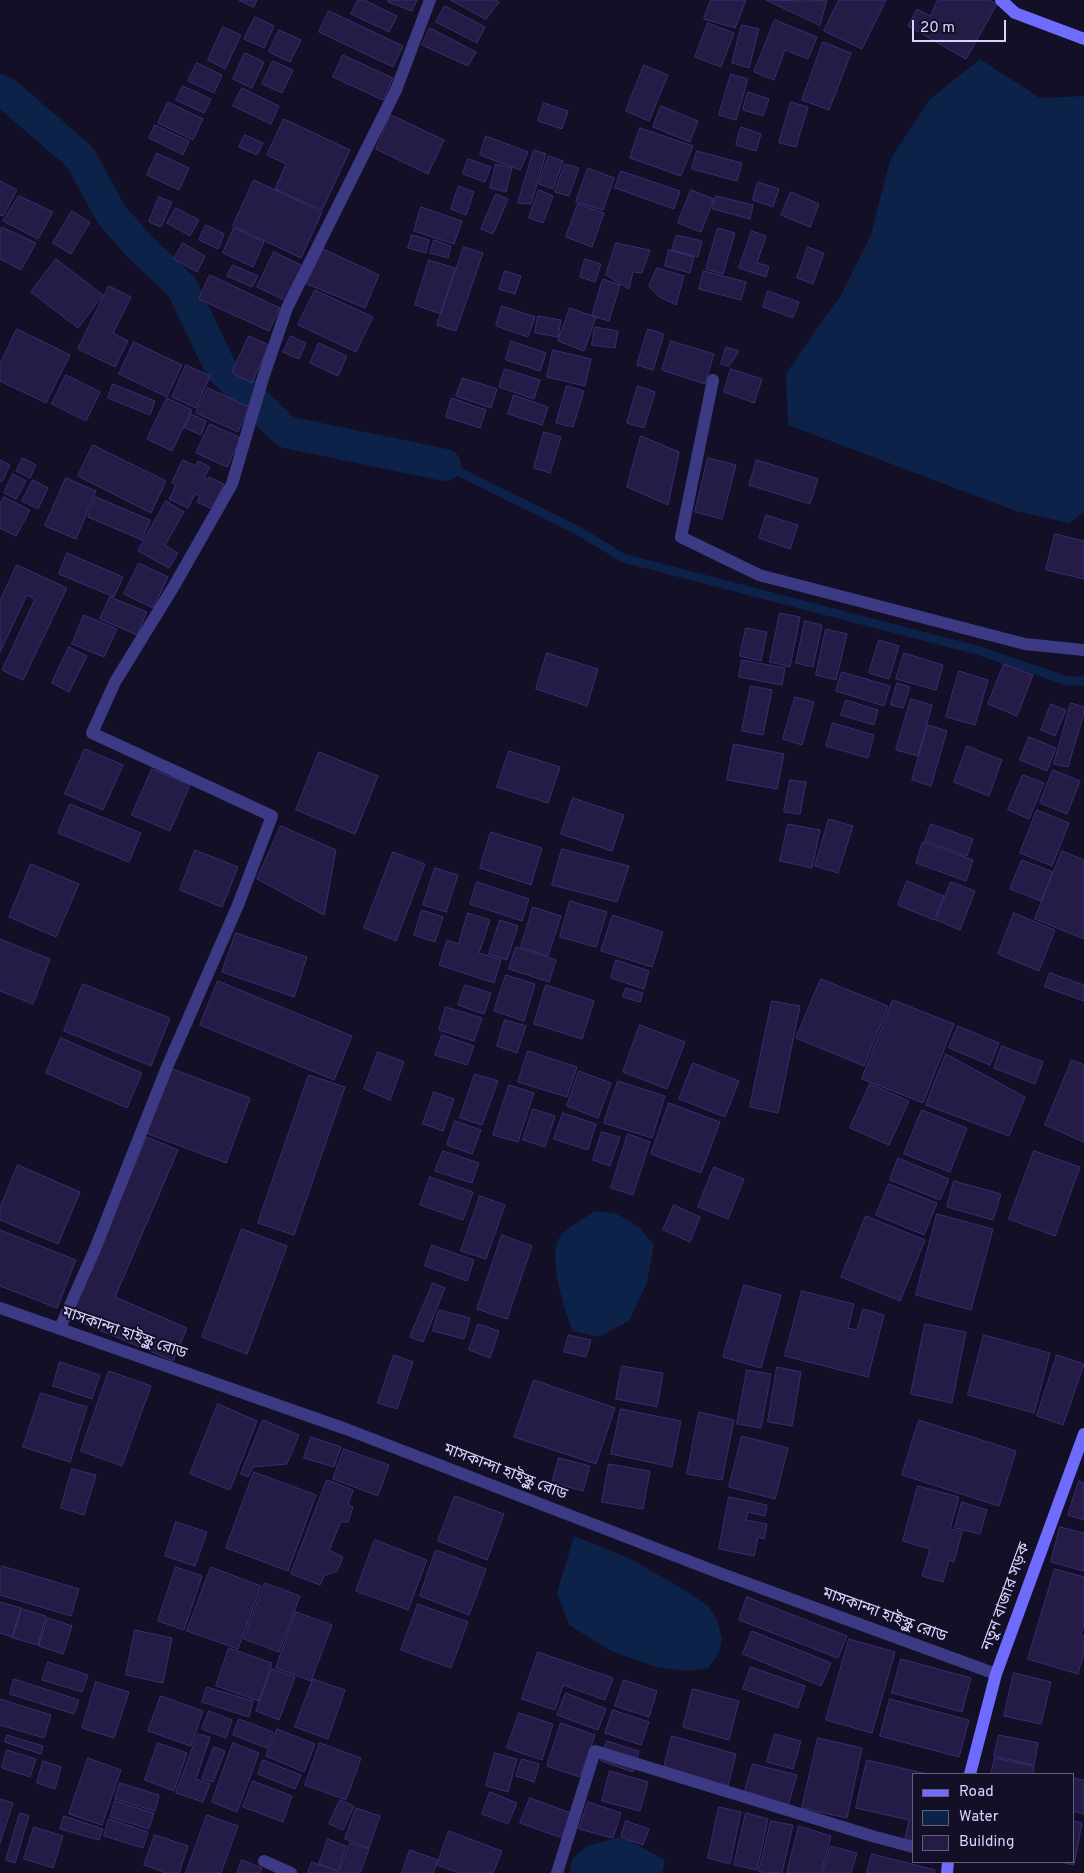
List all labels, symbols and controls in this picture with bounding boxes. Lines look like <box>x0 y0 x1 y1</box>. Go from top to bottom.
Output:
scale bar <box>914 10 1008 42</box>
text: 20 m <box>920 19 955 38</box>
street label: মাসকান্দা হাইস্কুল রোড <box>59 1304 189 1364</box>
street label: মাসকান্দা হাইস্কুল রোড <box>440 1441 570 1505</box>
street label: নতুন বাজার সড়ক <box>979 1540 1035 1654</box>
street label: মাসকান্দা হাইস্কুল রোড <box>819 1585 949 1647</box>
legend <box>912 1773 1074 1863</box>
text: Road <box>959 1783 994 1802</box>
text: Water <box>959 1808 998 1827</box>
text: Building <box>959 1833 1014 1852</box>

